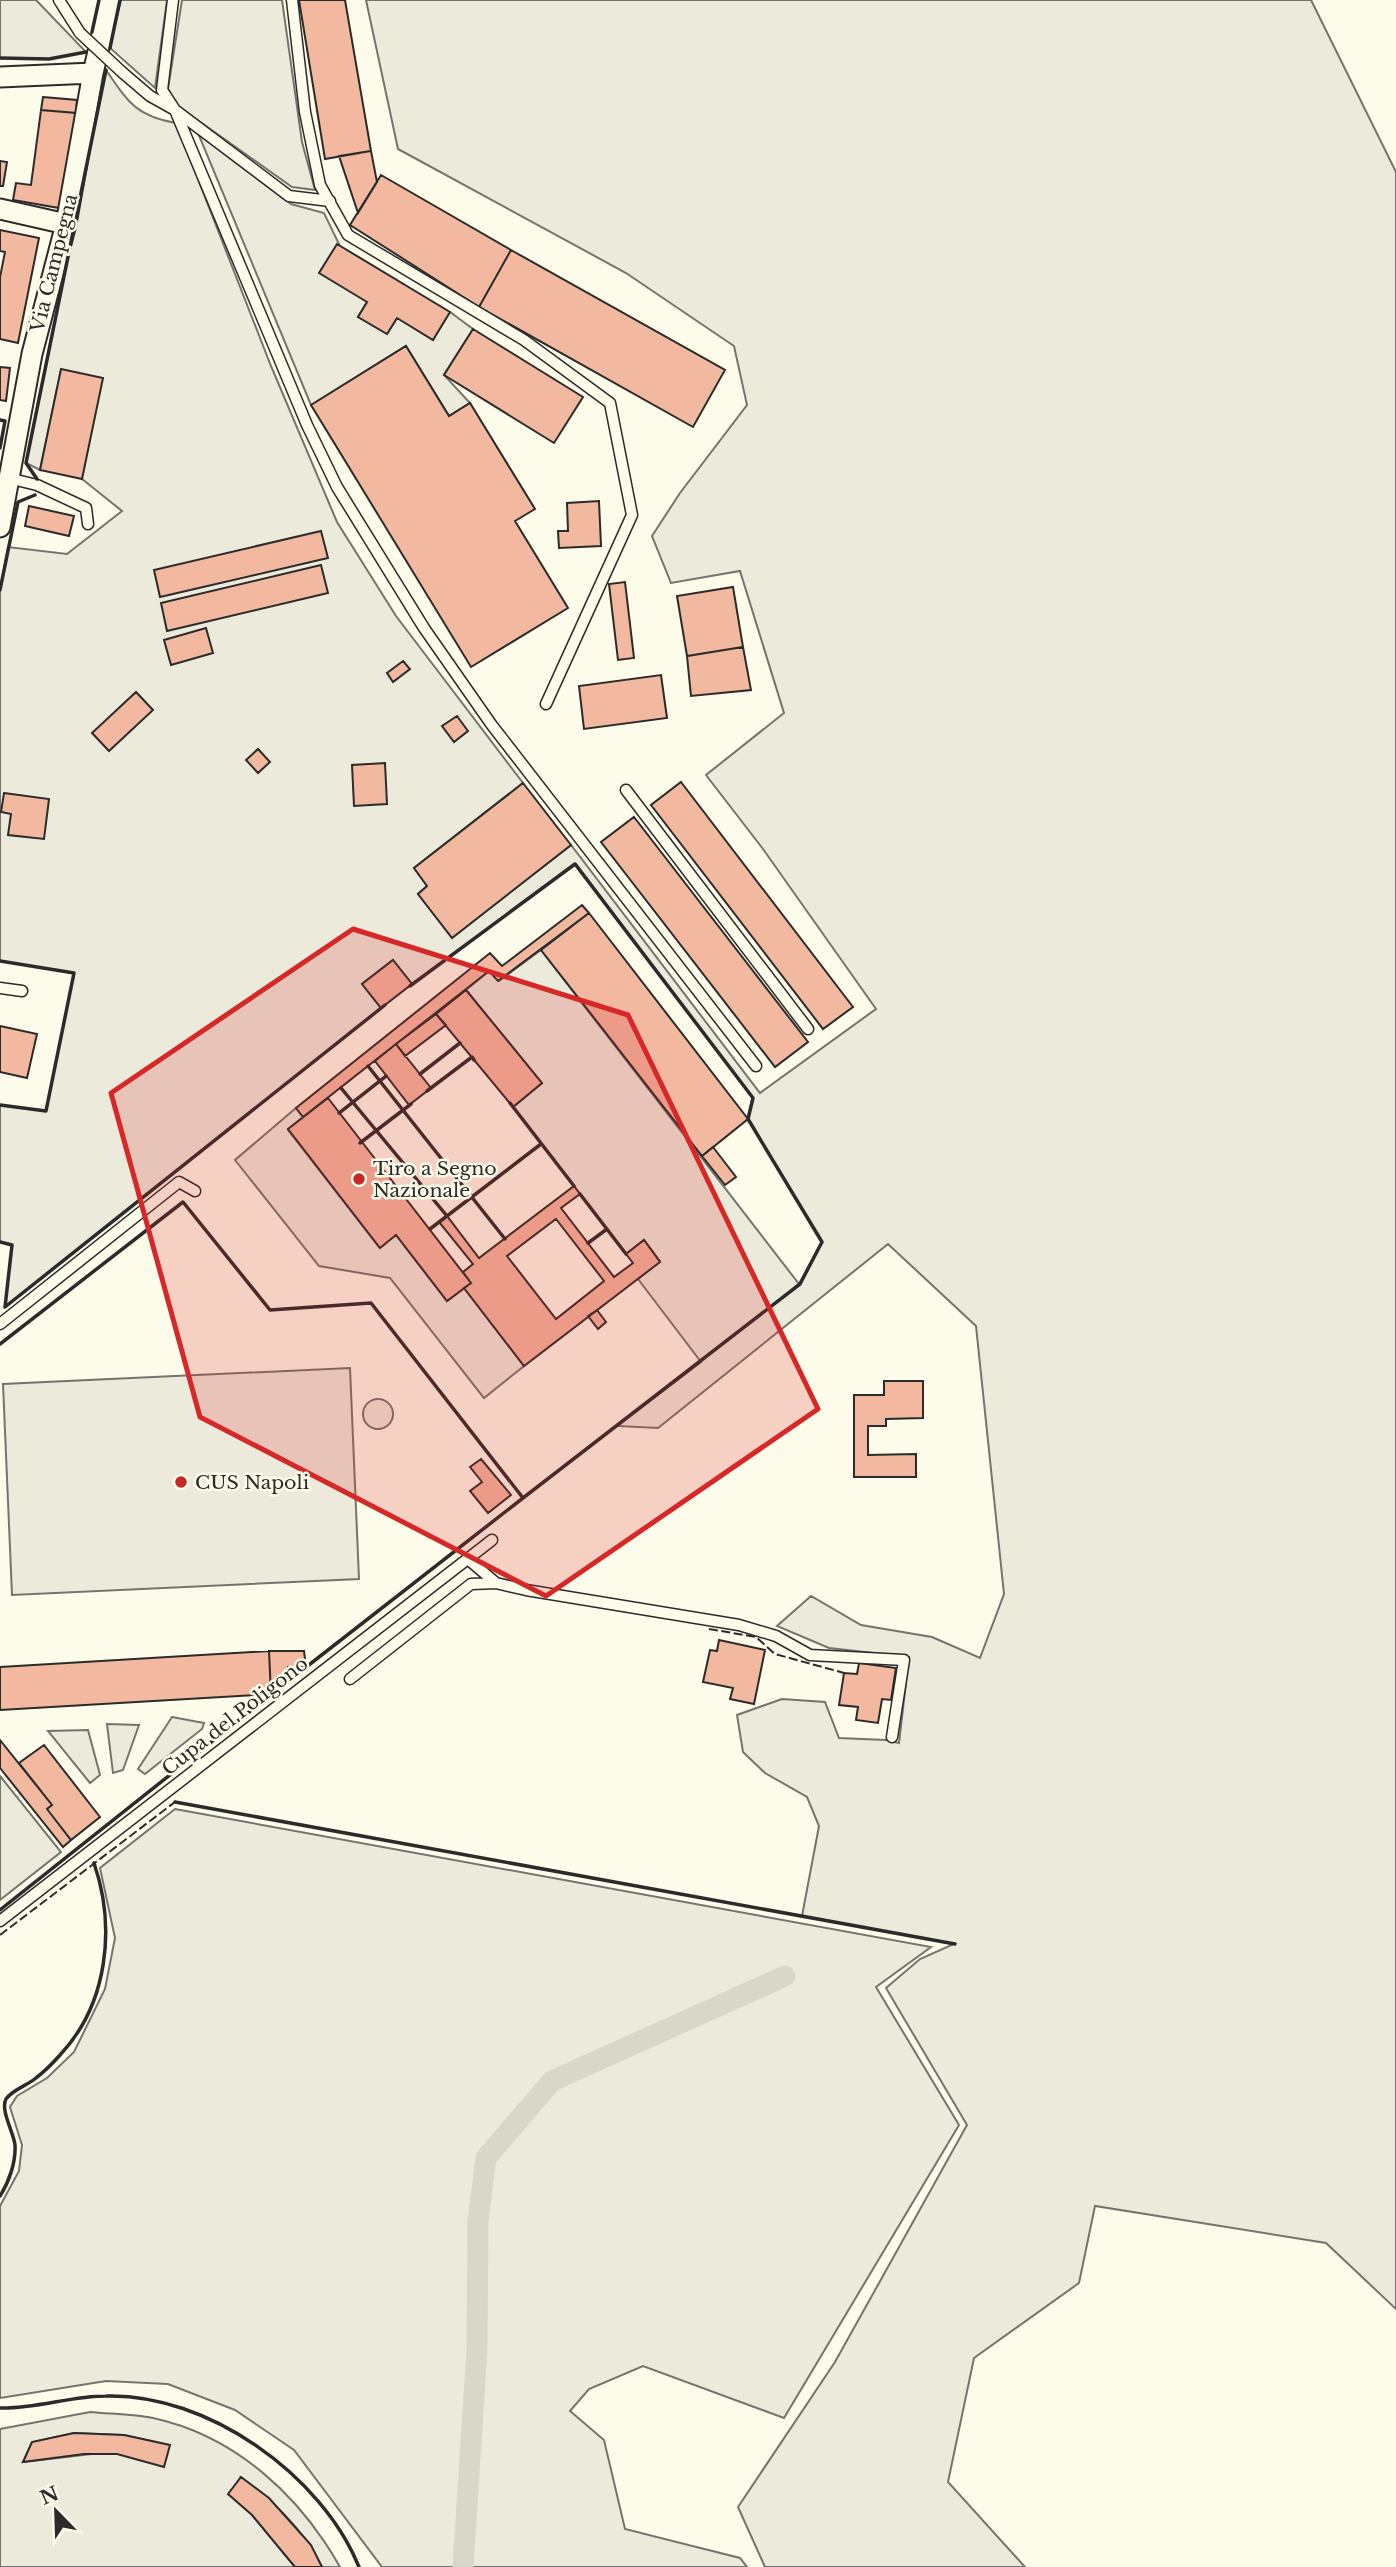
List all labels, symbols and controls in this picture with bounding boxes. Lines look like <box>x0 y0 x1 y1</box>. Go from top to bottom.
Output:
street label: Via Campegna <box>25 191 82 336</box>
place label: Tiro a Segno Nazionale <box>373 1157 497 1202</box>
marker: Tiro a Segno Nazionale <box>351 1171 367 1187</box>
place label: CUS Napoli <box>195 1471 310 1494</box>
marker: CUS Napoli <box>173 1474 189 1490</box>
street label: Cupa del Poligono <box>157 1652 313 1780</box>
north arrow <box>21 2476 91 2546</box>
text: N <box>37 2482 62 2510</box>

